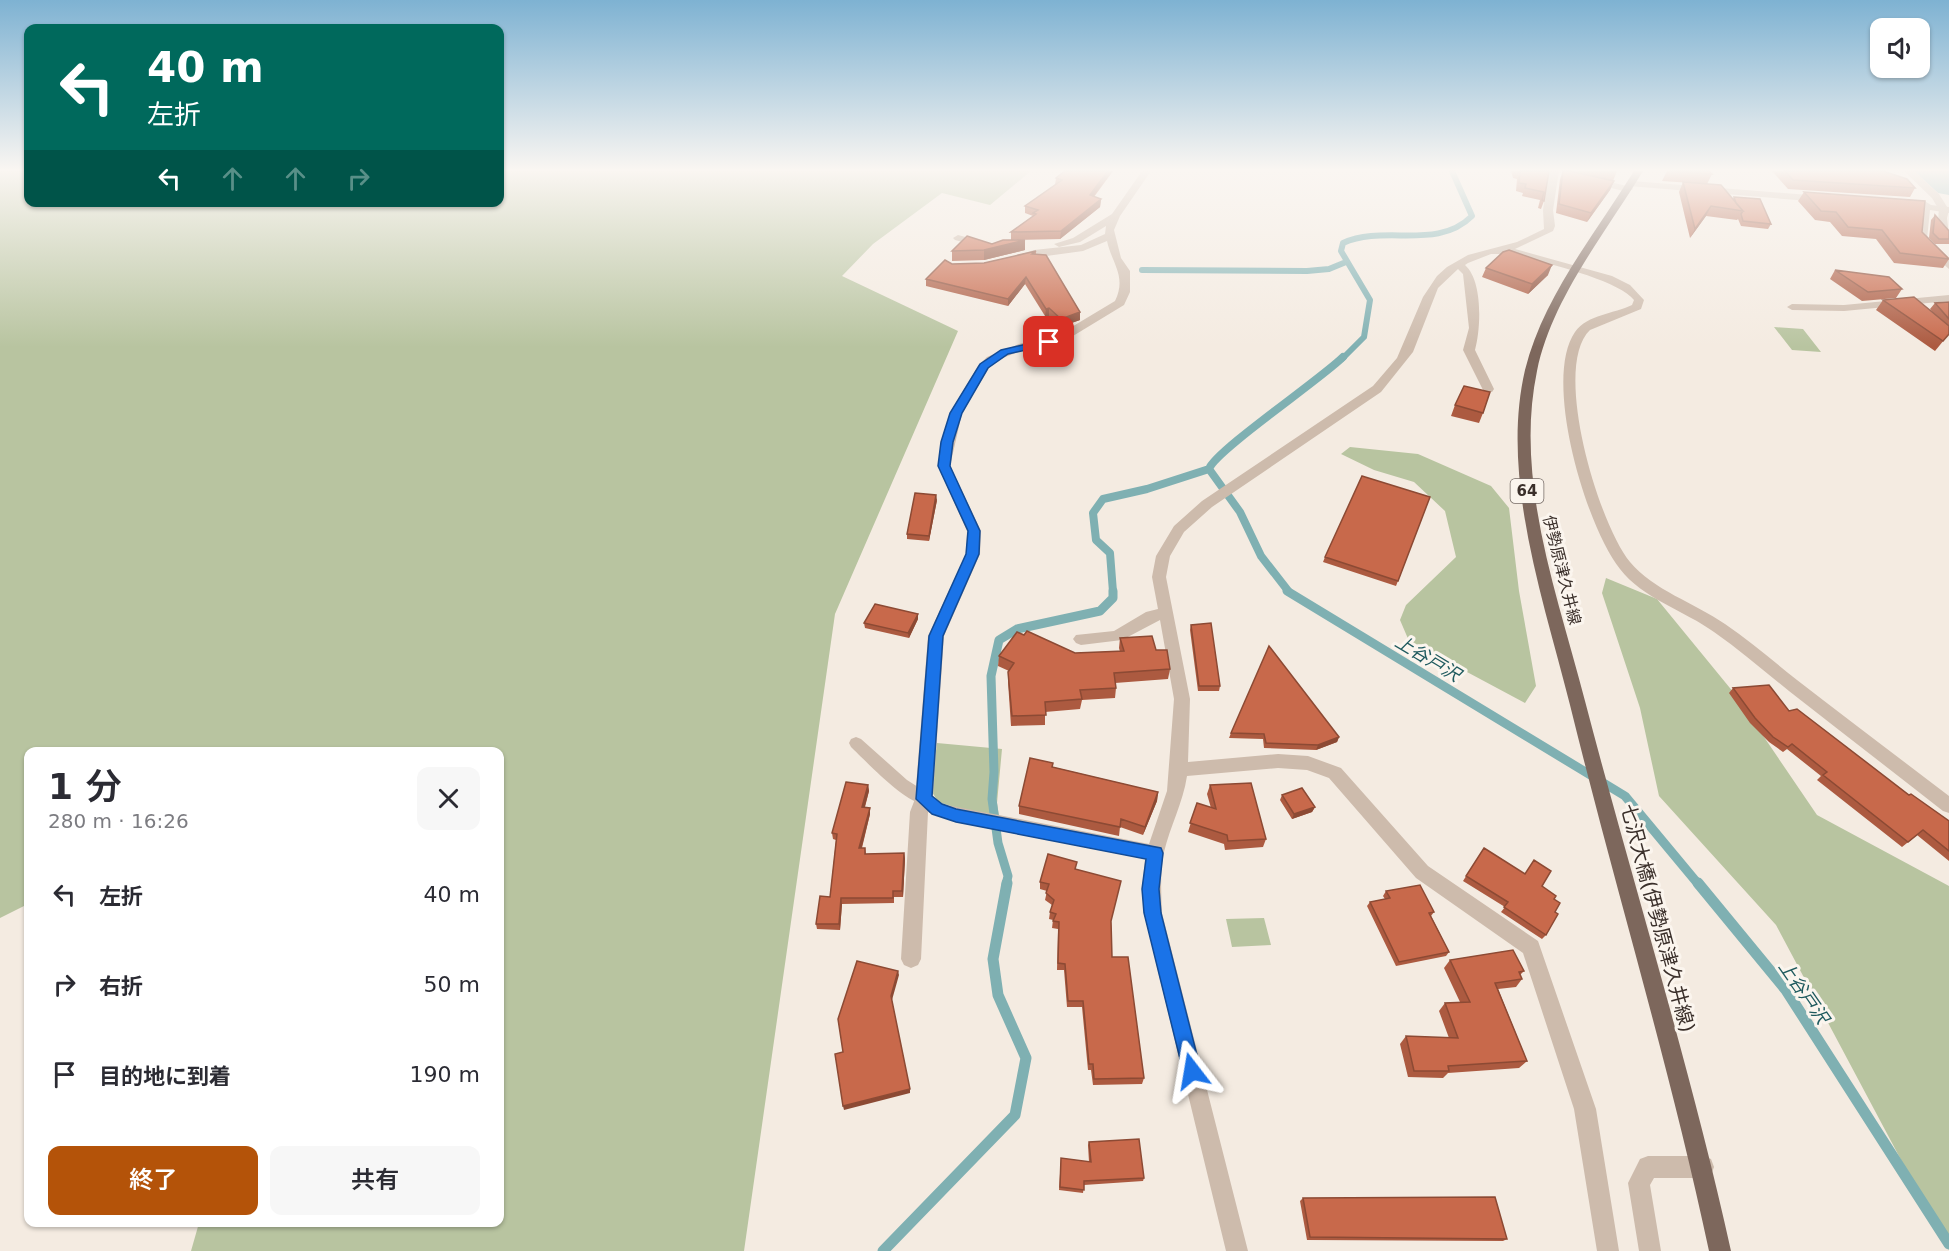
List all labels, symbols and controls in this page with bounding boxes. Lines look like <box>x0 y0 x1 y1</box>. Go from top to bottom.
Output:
map controls <box>1870 18 1930 78</box>
button: sound <box>1870 18 1930 78</box>
text: 40 m <box>147 43 264 92</box>
icon: left <box>48 48 126 126</box>
text: 左折 <box>147 99 201 130</box>
icon: left <box>153 162 186 195</box>
icon: ahead <box>216 162 249 195</box>
icon: ahead <box>279 162 312 195</box>
icon: right <box>342 162 375 195</box>
pin <box>1023 316 1074 367</box>
icon: arrive <box>1032 325 1065 358</box>
road number: 64 <box>1510 479 1544 503</box>
street label: 伊勢原津久井線 <box>1539 513 1585 627</box>
water label: 上谷戸沢 <box>1392 630 1466 687</box>
text: 1 分 <box>48 766 122 807</box>
button: close <box>417 767 480 830</box>
street label: 七沢大橋(伊勢原津久井線) <box>1616 801 1700 1035</box>
text: 280 m · 16:26 <box>48 809 189 833</box>
icon: left <box>48 878 81 911</box>
text: 40 m <box>424 882 480 907</box>
text: 左折 <box>99 884 143 909</box>
water label: 上谷戸沢 <box>1775 956 1834 1029</box>
icon: right <box>48 968 81 1001</box>
text: 50 m <box>424 972 480 997</box>
text: 右折 <box>99 974 143 999</box>
position arrow <box>1160 1039 1224 1103</box>
icon: arrive <box>48 1058 81 1091</box>
text: 190 m <box>410 1062 480 1087</box>
text: 目的地に到着 <box>99 1064 231 1089</box>
button: 終了 <box>48 1146 258 1215</box>
button: 共有 <box>270 1146 480 1215</box>

